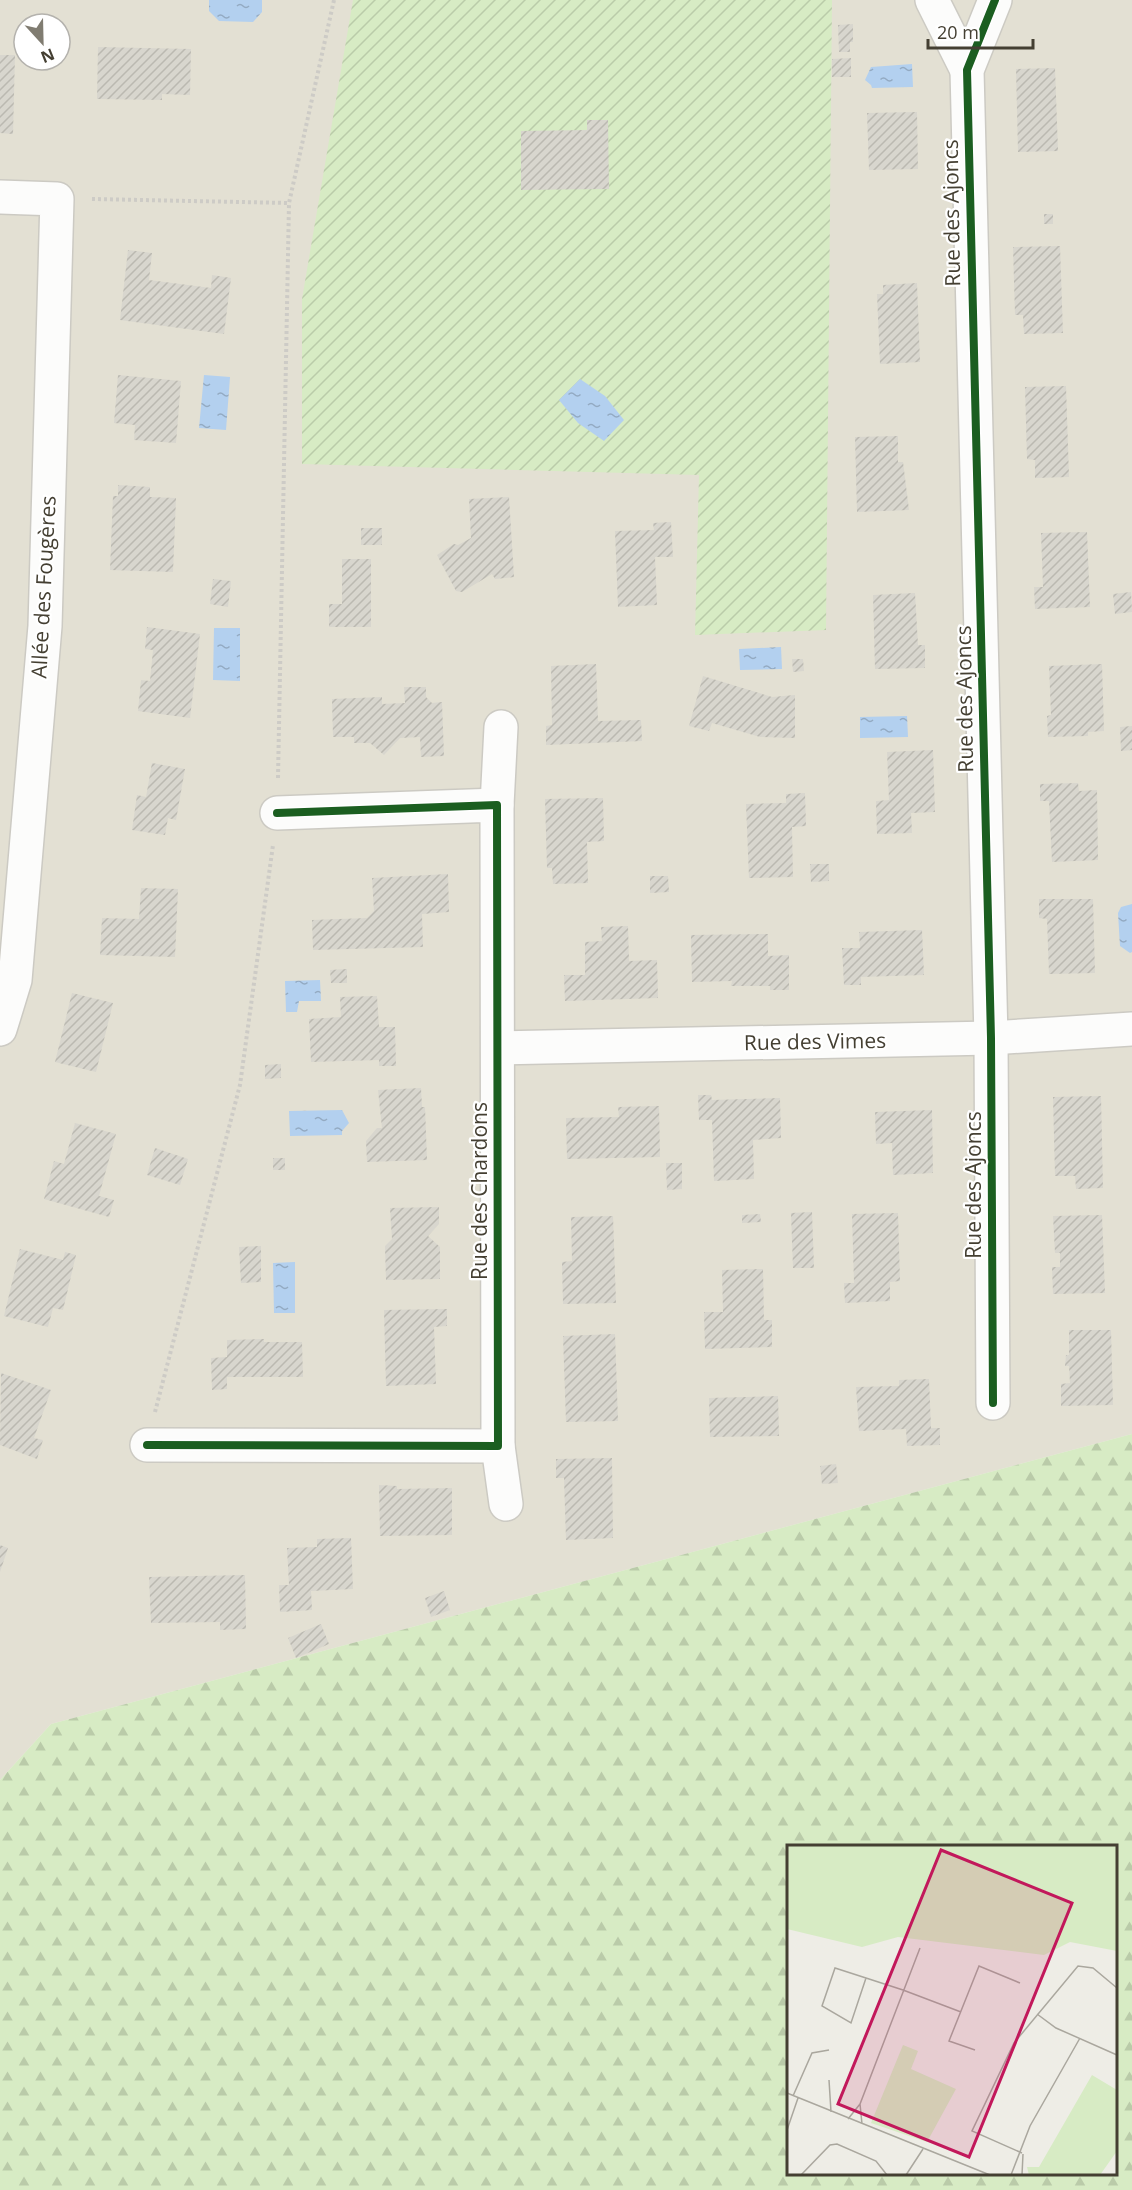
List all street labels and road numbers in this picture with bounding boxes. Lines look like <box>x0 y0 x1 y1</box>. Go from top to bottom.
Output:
street label: Rue des Ajoncs <box>936 139 966 287</box>
street label: Allée des Fougères <box>24 495 62 679</box>
street label: Rue des Ajoncs <box>949 625 979 773</box>
street label: Rue des Vimes <box>744 1026 886 1056</box>
street label: Rue des Chardons <box>465 1102 493 1280</box>
street label: Rue des Ajoncs <box>959 1111 987 1259</box>

